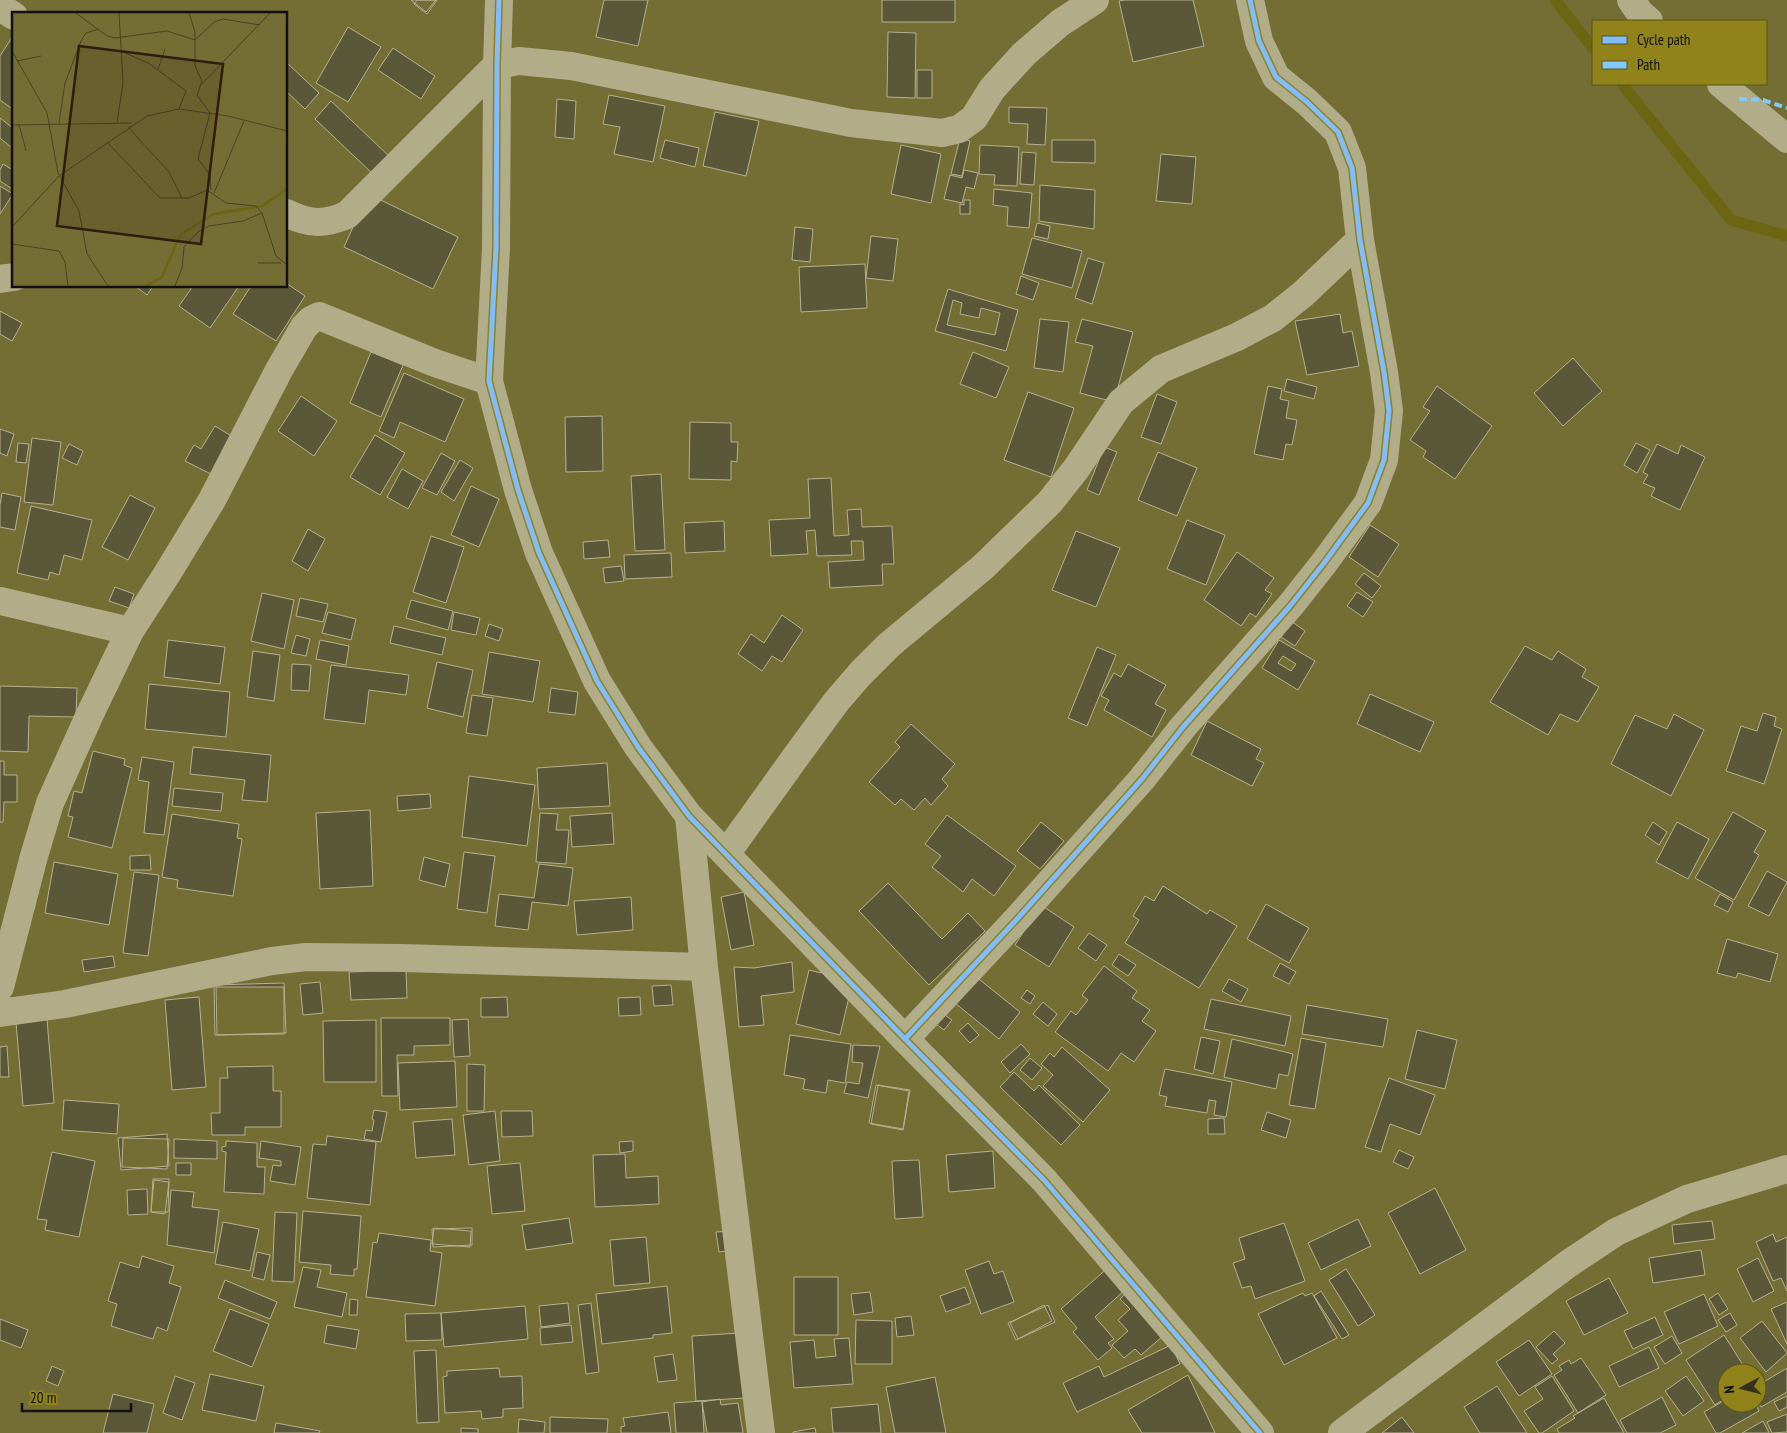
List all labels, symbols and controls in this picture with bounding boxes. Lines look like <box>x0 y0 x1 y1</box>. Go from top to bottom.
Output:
inset map <box>12 12 288 288</box>
legend <box>1592 20 1767 85</box>
text: Cycle path <box>1637 30 1690 49</box>
text: Path <box>1637 55 1660 74</box>
north arrow <box>1717 1363 1767 1413</box>
scale bar <box>22 1380 131 1412</box>
text: N <box>1720 1385 1738 1394</box>
text: 20 m <box>30 1388 56 1407</box>

